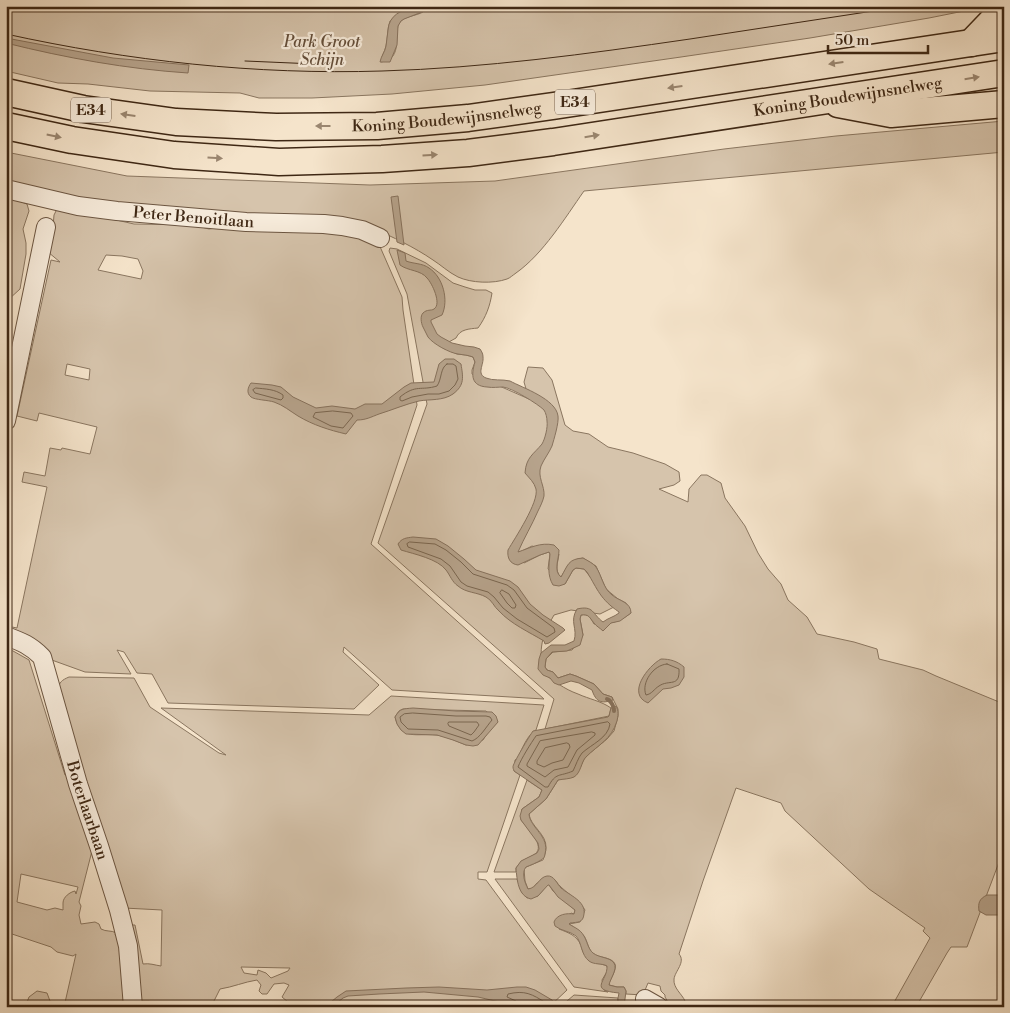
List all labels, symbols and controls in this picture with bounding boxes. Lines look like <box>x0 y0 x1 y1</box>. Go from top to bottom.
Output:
scale bar <box>828 22 928 54</box>
text: 50 m <box>835 31 869 50</box>
park label: Park Groot Schijn <box>283 32 361 70</box>
one-way arrow <box>828 60 844 68</box>
street label: Koning Boudewijnsnelweg <box>752 72 944 121</box>
one-way arrow <box>964 73 980 81</box>
one-way arrow <box>667 84 683 92</box>
road number: E34 <box>555 90 595 114</box>
road number: E34 <box>71 98 111 122</box>
street label: Koning Boudewijnsnelweg <box>352 98 543 136</box>
one-way arrow <box>120 111 136 119</box>
one-way arrow <box>315 123 331 131</box>
one-way arrow <box>46 132 62 140</box>
one-way arrow <box>584 132 600 140</box>
one-way arrow <box>423 151 439 159</box>
one-way arrow <box>207 154 223 162</box>
street label: Peter Benoitlaan <box>132 202 255 232</box>
street label: Boterlaarbaan <box>62 758 113 863</box>

